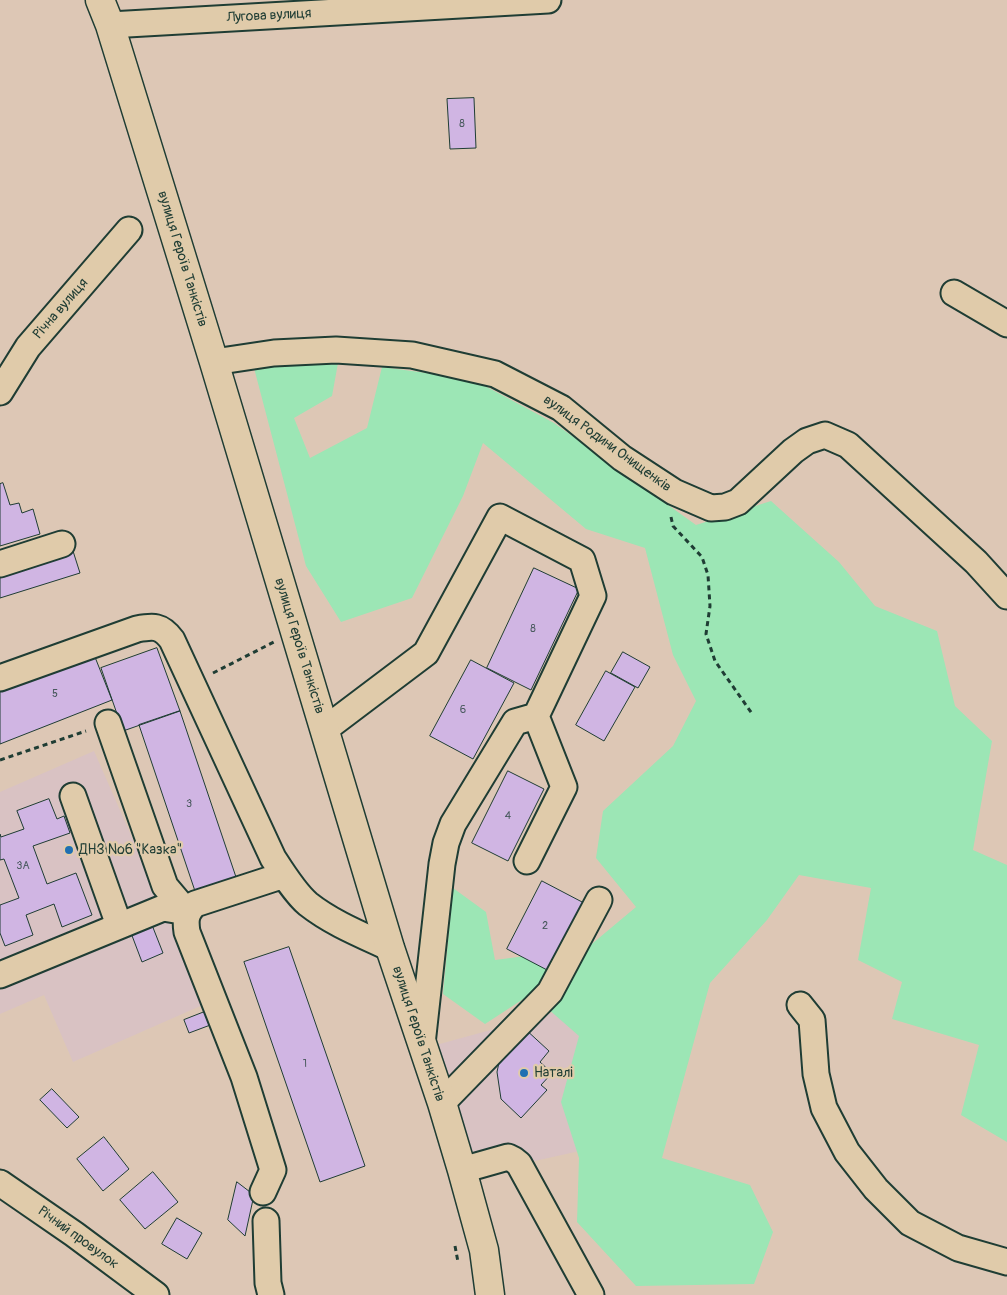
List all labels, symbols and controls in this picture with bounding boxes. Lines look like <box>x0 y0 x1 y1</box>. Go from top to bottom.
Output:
street label: Лугова вулиця <box>226 5 312 27</box>
house number: 8 <box>459 117 465 131</box>
street label: вулиця Героїв Танкістів <box>153 189 211 329</box>
street label: Річна вулиця <box>30 275 92 343</box>
street label: вулиця Родини Онищенків <box>540 392 674 496</box>
street label: вулиця Героїв Танкістів <box>270 576 328 716</box>
house number: 8 <box>530 622 536 636</box>
house number: 5 <box>52 687 58 701</box>
house number: 6 <box>460 703 466 717</box>
house number: 3 <box>186 797 192 811</box>
house number: 4 <box>505 809 511 823</box>
place label: ДНЗ №6 "Казка" <box>79 842 182 858</box>
marker: ДНЗ №6 "Казка" <box>63 844 75 856</box>
house number: 3А <box>16 859 30 873</box>
house number: 2 <box>542 919 548 933</box>
street label: вулиця Героїв Танкістів <box>388 964 448 1104</box>
house number: 1 <box>303 1057 307 1071</box>
place label: Наталі <box>534 1065 573 1081</box>
marker: Наталі <box>518 1067 530 1079</box>
street label: Річний провулок <box>34 1203 122 1273</box>

